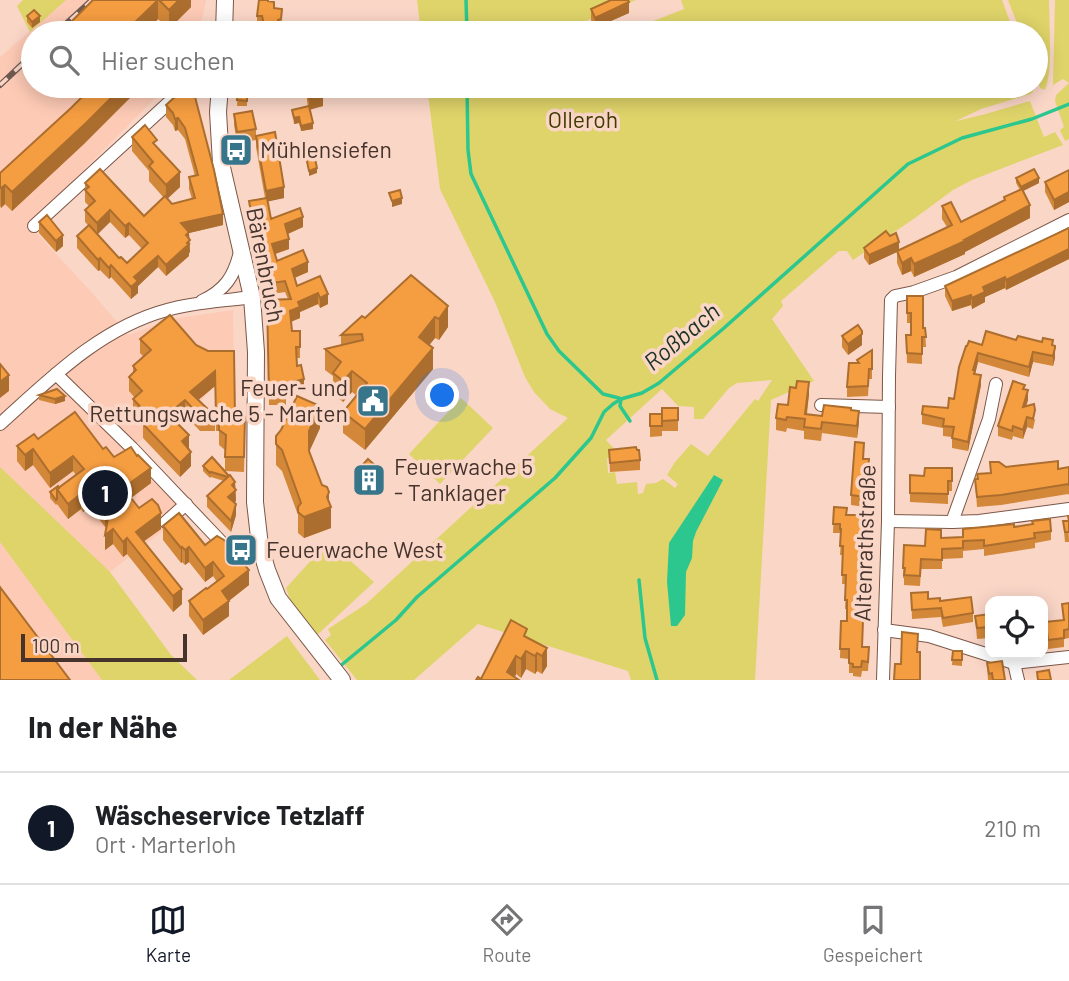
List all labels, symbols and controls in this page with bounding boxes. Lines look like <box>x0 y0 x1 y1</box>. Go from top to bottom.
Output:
search box <box>21 21 1048 98</box>
icon: search <box>45 41 83 79</box>
text: Hier suchen <box>101 44 235 75</box>
park label: Olleroh <box>548 105 618 133</box>
bus stop icon: Mühlensiefen <box>217 131 255 169</box>
place label: Mühlensiefen <box>260 135 392 163</box>
street label: Bärenbruch <box>241 205 291 325</box>
water label: Roßbach <box>637 296 725 376</box>
place label: Feuer- und Rettungswache 5 - Marten <box>89 373 348 427</box>
your location <box>425 378 459 412</box>
public building icon: Feuer- und Rettungswache 5 - Marten <box>354 382 392 420</box>
place label: Feuerwache 5 - Tanklager <box>394 452 533 506</box>
building icon: Feuerwache 5 - Tanklager <box>350 461 388 499</box>
street label: Altenrathstraße <box>847 464 881 622</box>
pin: 1 <box>82 467 128 519</box>
bus stop icon: Feuerwache West <box>222 531 260 569</box>
place label: Feuerwache West <box>266 535 444 563</box>
map controls <box>985 596 1048 659</box>
button: locate <box>985 596 1048 659</box>
scale bar <box>21 631 187 663</box>
text: 100 m <box>32 634 80 657</box>
text: In der Nähe <box>28 708 178 744</box>
text: Wäscheservice Tetzlaff <box>95 799 365 830</box>
text: 1 <box>47 814 55 842</box>
text: 210 m <box>984 814 1041 842</box>
text: Ort · Marterloh <box>95 830 236 858</box>
tab: Karte <box>146 901 191 966</box>
tab: Route <box>483 901 531 966</box>
tab: Gespeichert <box>823 901 923 966</box>

